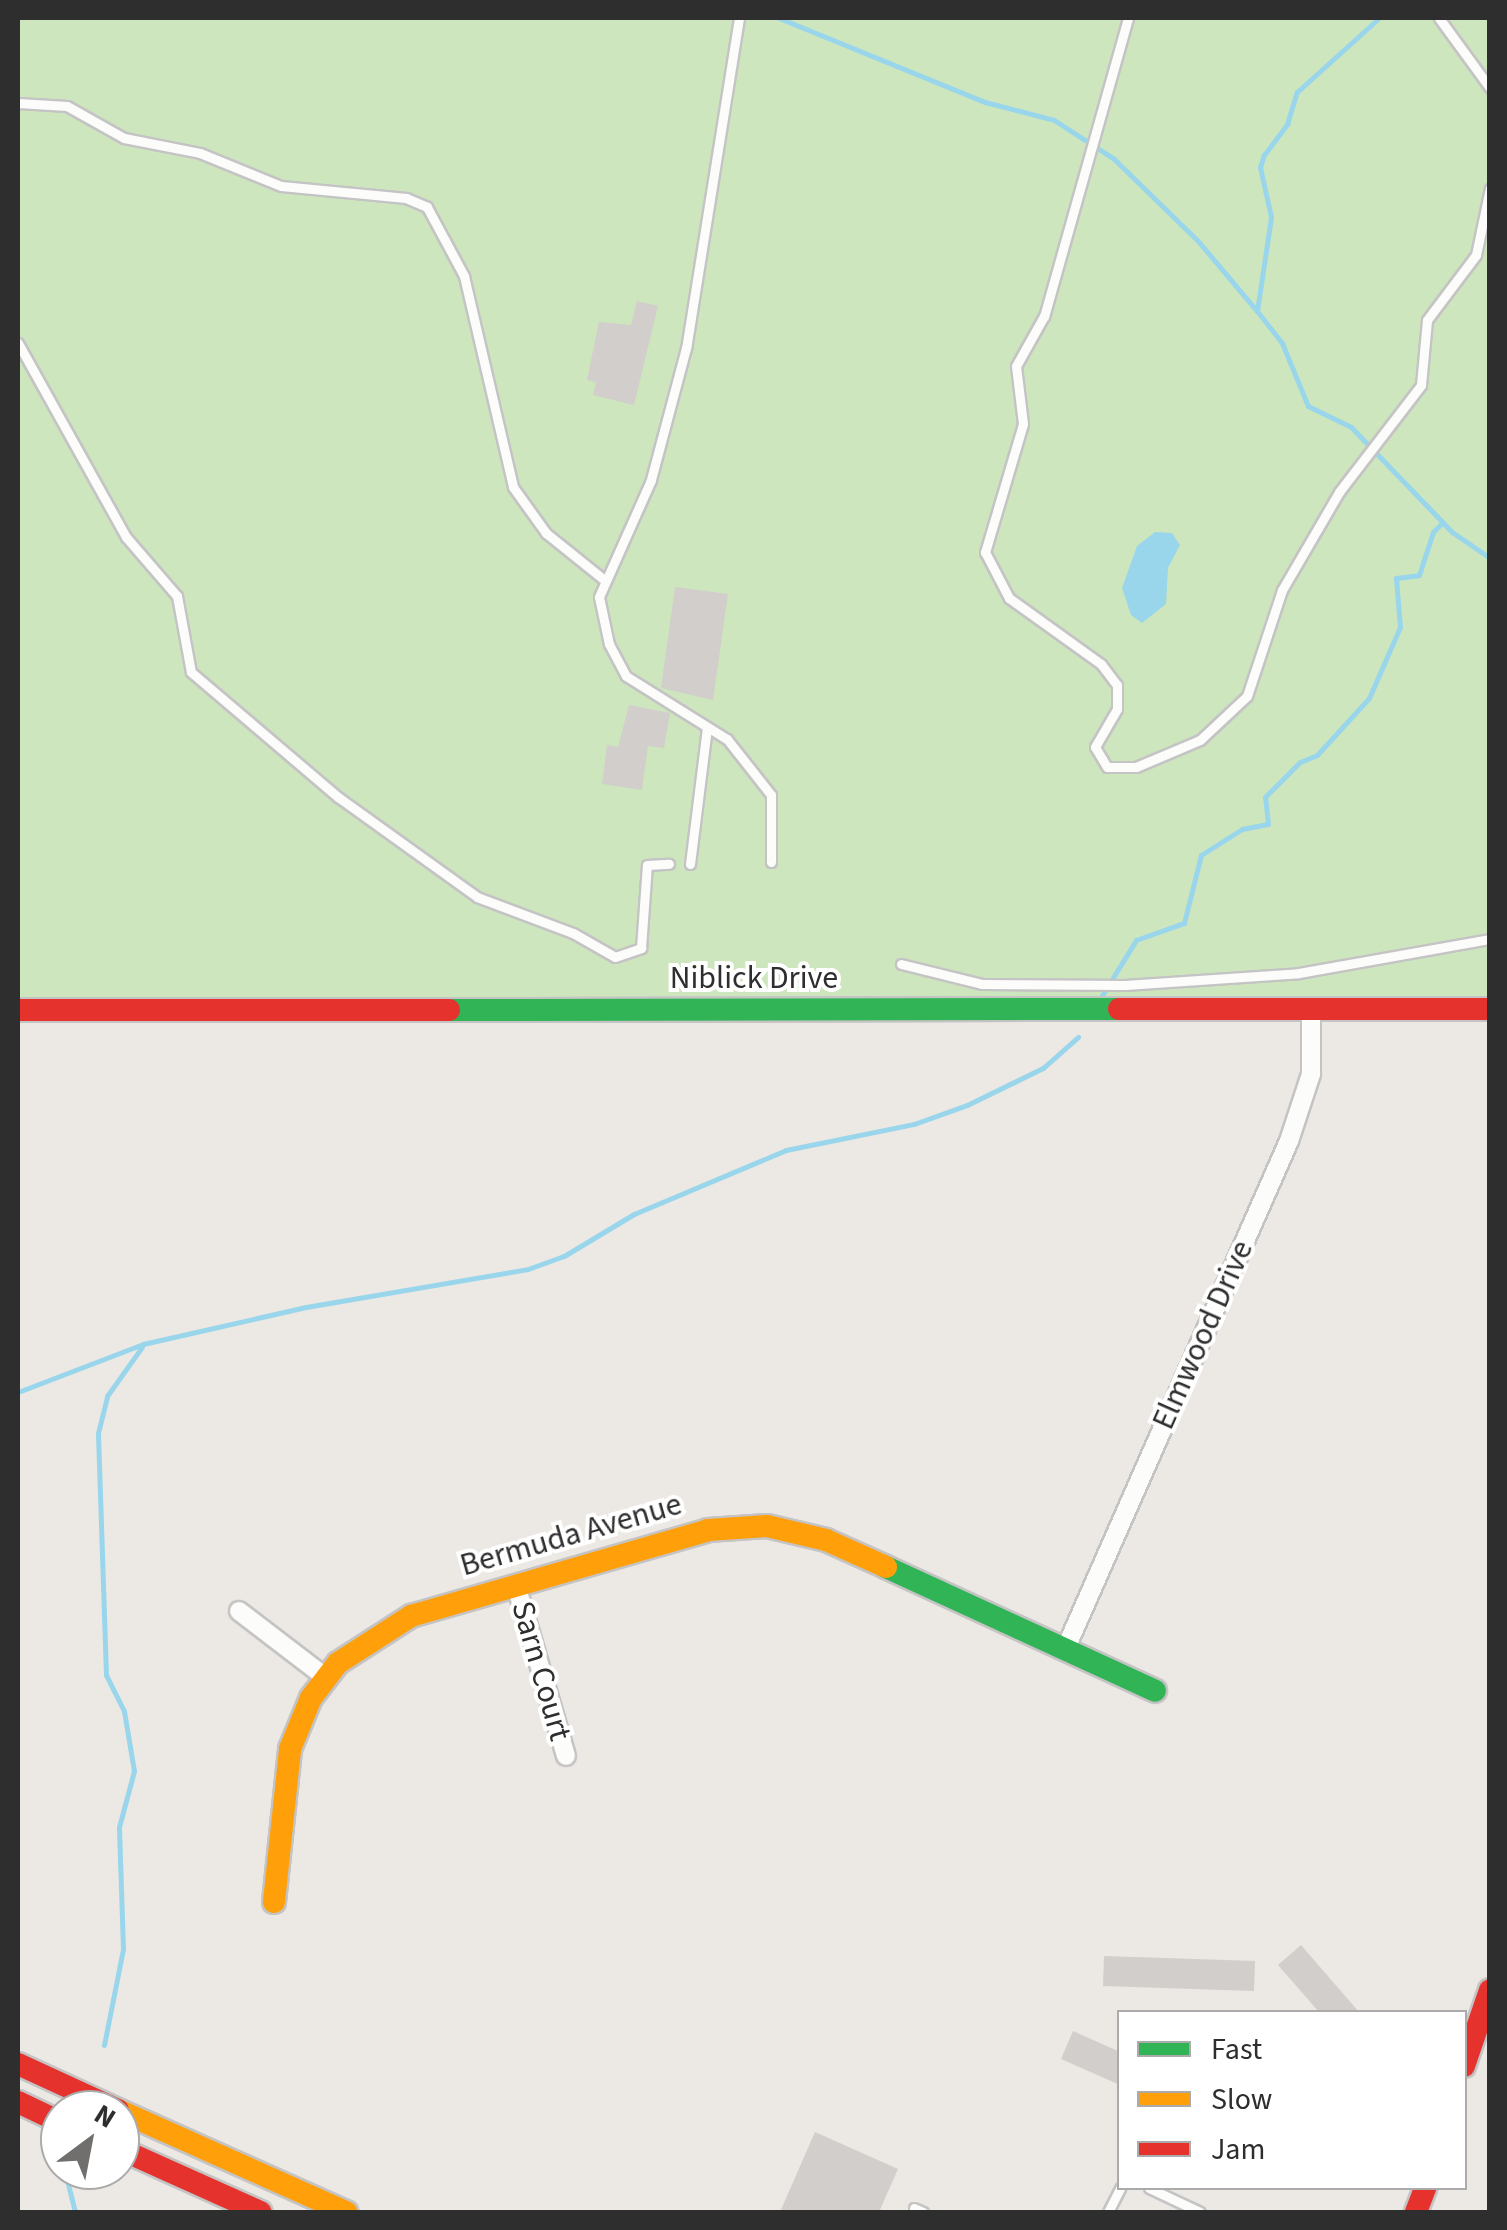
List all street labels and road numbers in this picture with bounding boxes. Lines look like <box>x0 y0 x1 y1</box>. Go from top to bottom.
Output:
street label: Niblick Drive <box>670 959 838 997</box>
street label: Elmwood Drive <box>1144 1235 1262 1435</box>
street label: Bermuda Avenue <box>456 1485 686 1585</box>
street label: Sarn Court <box>503 1597 579 1745</box>

